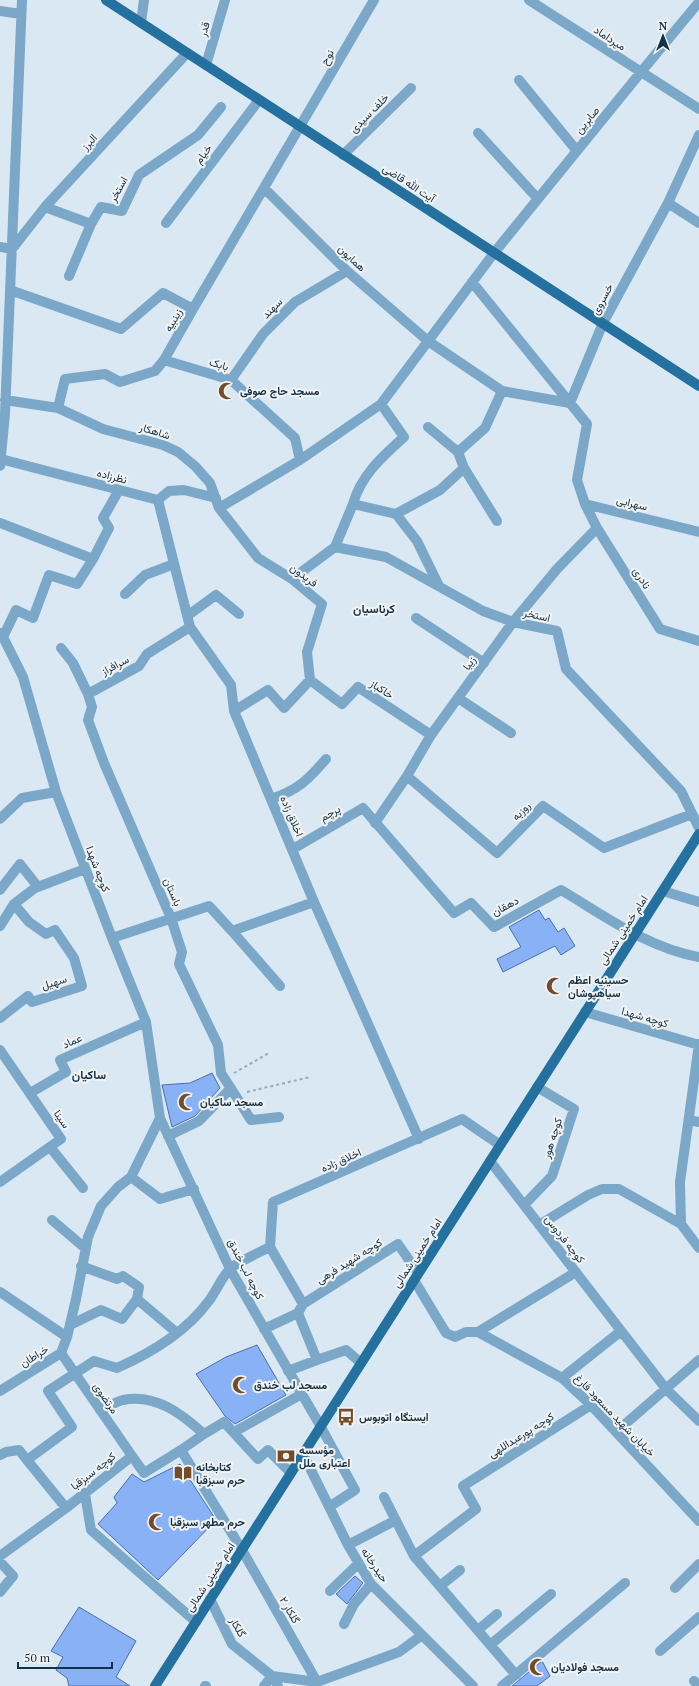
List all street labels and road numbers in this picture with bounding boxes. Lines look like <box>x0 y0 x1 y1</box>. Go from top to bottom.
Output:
street label: قدر <box>195 20 213 39</box>
street label: میرداماد <box>591 22 629 54</box>
street label: نوح <box>317 47 338 68</box>
street label: خلف سیدی <box>346 90 392 136</box>
street label: صابرین <box>572 103 602 137</box>
street label: البرز <box>77 131 100 154</box>
street label: خیام <box>191 141 216 167</box>
street label: آیت الله قاضی <box>380 161 439 206</box>
street label: استخر <box>105 174 131 205</box>
street label: همایون <box>335 242 369 275</box>
street label: خسروی <box>588 281 616 317</box>
street label: سهند <box>259 294 286 321</box>
street label: زینبیه <box>161 306 185 334</box>
street label: بابک <box>208 354 230 374</box>
street label: شاهکار <box>137 419 172 442</box>
street label: نظرزاده <box>95 465 129 487</box>
street label: سهرابی <box>615 492 649 514</box>
street label: فریدون <box>287 560 321 590</box>
street label: نادری <box>630 565 654 591</box>
street label: استخر <box>521 605 552 625</box>
street label: سرافراز <box>98 652 132 679</box>
street label: زیبا <box>459 653 479 673</box>
street label: خاکباز <box>367 676 397 702</box>
street label: اخلاق زاده <box>277 794 307 838</box>
street label: روزبه <box>509 798 533 823</box>
street label: پرچم <box>317 801 343 825</box>
street label: کوچه شهدا <box>82 844 113 894</box>
street label: باستان <box>161 876 185 908</box>
street label: دهقان <box>489 893 521 919</box>
street label: امام خمینی شمالی <box>595 893 651 968</box>
street label: سهیل <box>40 971 69 992</box>
street label: کوچه شهدا <box>620 1004 670 1031</box>
street label: عماد <box>60 1030 84 1052</box>
street label: سینا <box>51 1107 73 1131</box>
street label: کوچه هور <box>539 1116 566 1161</box>
street label: اخلاق زاده <box>319 1145 363 1175</box>
street label: کوچه فردوس <box>541 1212 588 1267</box>
street label: امام خمینی شمالی <box>389 1216 445 1291</box>
street label: کوچه شهید فرهی <box>313 1235 385 1288</box>
street label: کوچه لب خندق <box>224 1236 267 1302</box>
street label: خراطان <box>17 1342 51 1370</box>
street label: خیابان شهید مسعود فارغ <box>571 1371 658 1460</box>
street label: مرتضوی <box>90 1380 122 1416</box>
street label: کوچه پورعبداللهی <box>485 1409 557 1462</box>
street label: کوچه سبزقبا <box>68 1449 119 1494</box>
street label: امام خمینی شمالی <box>182 1540 238 1615</box>
street label: حیدرخانه <box>358 1545 392 1585</box>
street label: گلکار ۲ <box>277 1594 303 1626</box>
street label: گلکار <box>226 1614 249 1640</box>

